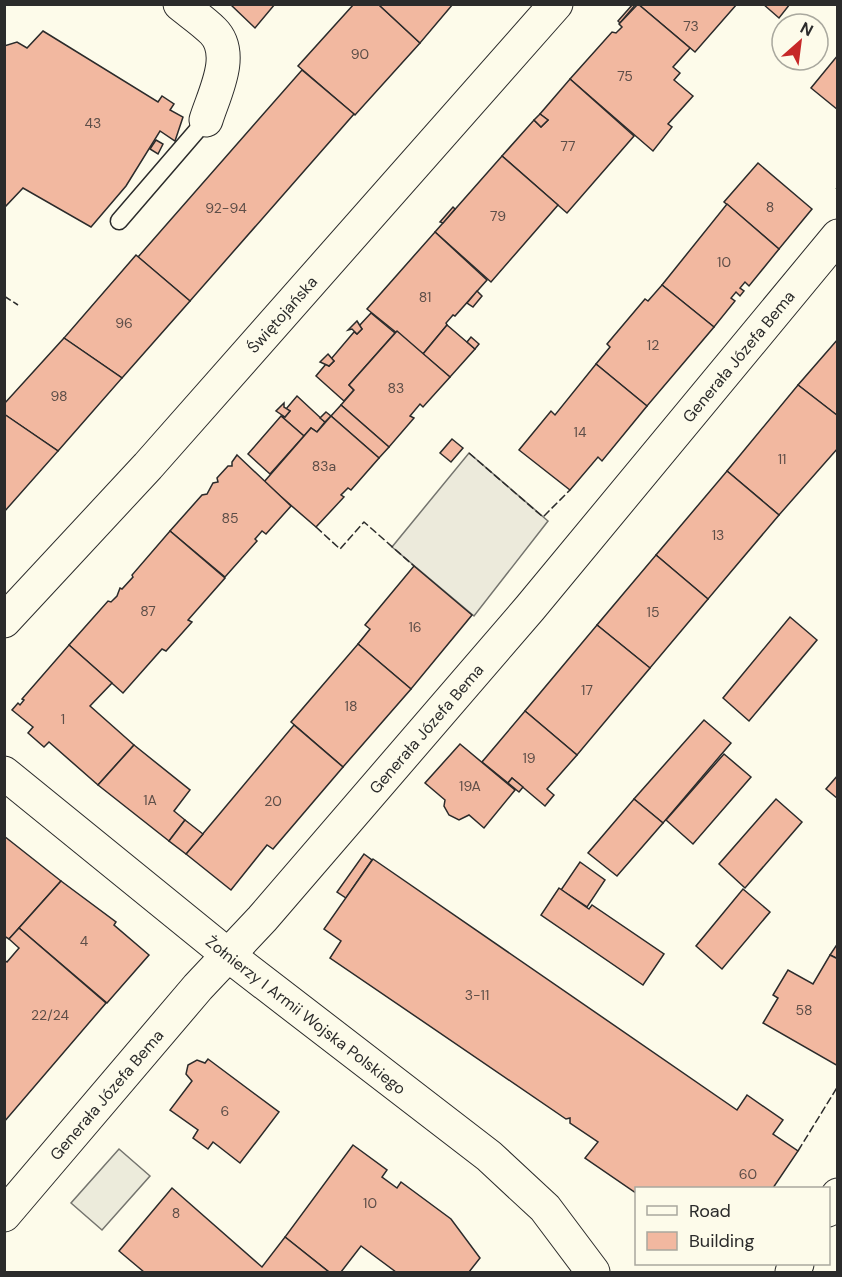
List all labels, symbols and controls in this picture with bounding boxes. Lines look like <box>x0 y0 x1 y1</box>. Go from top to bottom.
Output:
north arrow <box>770 12 830 72</box>
house number: 73 <box>683 17 699 35</box>
text: N <box>797 17 817 41</box>
house number: 90 <box>351 45 369 63</box>
house number: 75 <box>617 67 633 85</box>
house number: 43 <box>85 114 101 132</box>
house number: 77 <box>561 137 575 155</box>
house number: 8 <box>766 198 774 216</box>
house number: 92-94 <box>205 199 247 217</box>
house number: 79 <box>490 207 506 225</box>
house number: 10 <box>717 253 731 271</box>
street label: Świętojańska <box>243 272 322 358</box>
street label: Generała Józefa Bema <box>678 286 799 427</box>
house number: 81 <box>419 288 431 306</box>
house number: 96 <box>115 314 133 332</box>
house number: 12 <box>647 336 659 354</box>
house number: 83 <box>388 379 404 397</box>
house number: 98 <box>50 387 68 405</box>
house number: 14 <box>574 423 587 441</box>
house number: 11 <box>778 450 786 468</box>
house number: 83a <box>312 457 336 475</box>
house number: 85 <box>221 509 239 527</box>
house number: 13 <box>712 526 724 544</box>
house number: 87 <box>140 602 156 620</box>
house number: 15 <box>647 603 659 621</box>
house number: 16 <box>408 618 422 636</box>
street label: Generała Józefa Bema <box>365 660 488 798</box>
house number: 17 <box>581 681 593 699</box>
house number: 18 <box>345 697 357 715</box>
house number: 1 <box>61 710 65 728</box>
house number: 19 <box>522 749 536 767</box>
house number: 19A <box>459 777 481 795</box>
house number: 1A <box>143 791 157 809</box>
house number: 20 <box>264 792 282 810</box>
street label: Żołnierzy I Armii Wojska Polskiego <box>201 931 410 1099</box>
house number: 4 <box>80 932 89 950</box>
house number: 3-11 <box>465 986 489 1004</box>
house number: 58 <box>795 1001 813 1019</box>
house number: 22/24 <box>31 1006 69 1024</box>
street label: Generała Józefa Bema <box>45 1025 168 1165</box>
house number: 6 <box>221 1102 229 1120</box>
house number: 60 <box>739 1165 757 1183</box>
legend <box>635 1187 830 1265</box>
house number: 10 <box>363 1194 377 1212</box>
text: Road <box>689 1199 731 1223</box>
house number: 8 <box>172 1204 180 1222</box>
text: Building <box>689 1229 754 1253</box>

